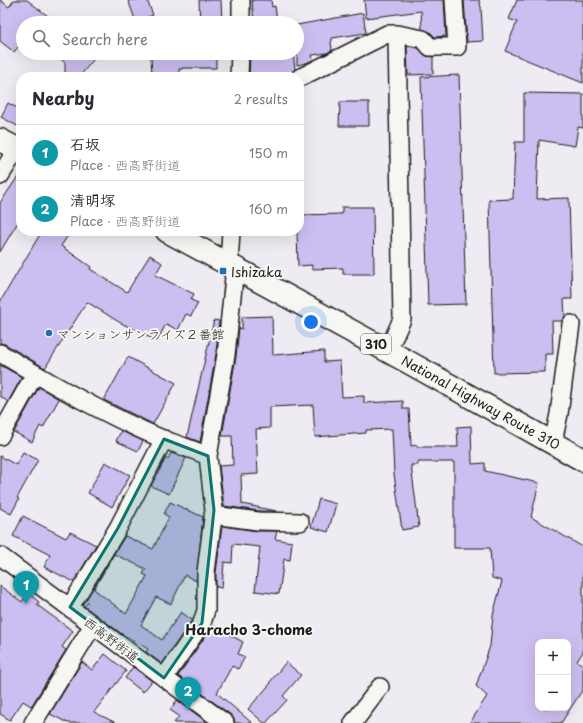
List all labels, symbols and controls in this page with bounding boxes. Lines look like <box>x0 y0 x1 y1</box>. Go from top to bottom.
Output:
search box <box>16 16 304 60</box>
icon: search <box>30 27 52 49</box>
text: Search here <box>62 27 148 50</box>
text: Nearby <box>32 85 94 111</box>
text: 2 results <box>234 89 288 108</box>
text: 石坂 <box>70 132 100 155</box>
text: 1 <box>42 143 48 162</box>
text: 150 m <box>249 143 288 162</box>
text: Place · 西高野街道 <box>70 155 180 174</box>
text: 清明塚 <box>70 188 115 211</box>
text: 2 <box>40 199 50 218</box>
text: 160 m <box>249 199 288 218</box>
text: Place · 西高野街道 <box>70 211 180 230</box>
place label: Ishizaka <box>231 262 283 281</box>
marker: Ishizaka <box>218 266 228 276</box>
your location <box>301 312 321 332</box>
place label: マンションサンライズ２番館 <box>57 324 224 343</box>
marker: マンションサンライズ２番館 <box>44 328 54 338</box>
road number: 310 <box>361 334 391 354</box>
street label: National Highway Route 310 <box>398 350 564 454</box>
pin: 1 <box>13 571 39 604</box>
street label: 西高野街道 <box>80 612 144 666</box>
district label: Haracho 3-chome <box>185 619 313 640</box>
map controls <box>535 639 571 711</box>
button: + <box>535 639 571 675</box>
button: − <box>535 675 571 711</box>
pin: 2 <box>175 677 201 710</box>

